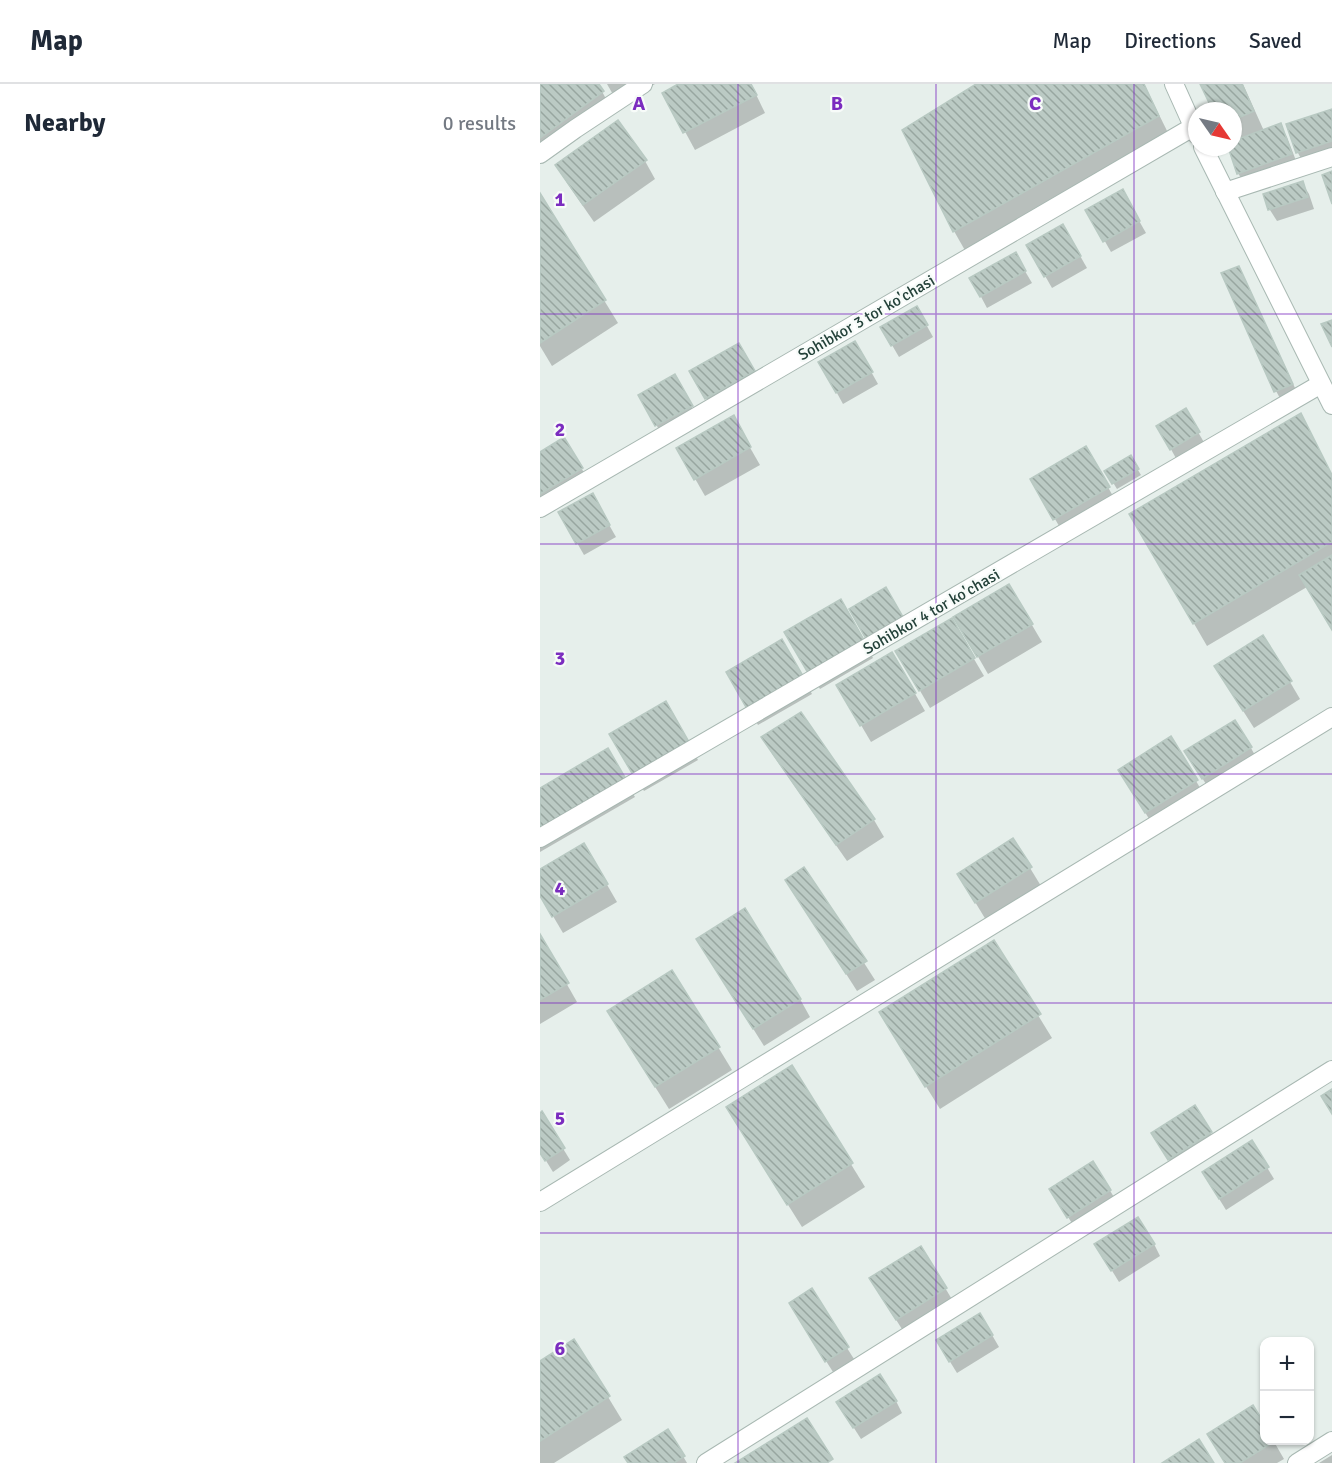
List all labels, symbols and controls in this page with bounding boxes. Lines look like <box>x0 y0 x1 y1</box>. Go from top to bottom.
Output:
text: Map <box>30 24 83 58</box>
text: Map <box>1053 28 1091 54</box>
text: Directions <box>1124 28 1216 54</box>
text: Saved <box>1249 28 1302 54</box>
text: A <box>633 91 646 116</box>
text: B <box>831 91 843 116</box>
text: C <box>1029 91 1041 116</box>
north arrow <box>1188 102 1242 156</box>
text: Nearby <box>24 107 105 139</box>
text: 0 results <box>443 111 516 136</box>
text: 1 <box>555 187 566 212</box>
street label: Sohibkor 3 tor ko'chasi <box>795 271 938 365</box>
text: 2 <box>555 417 565 442</box>
street label: Sohibkor 4 tor ko'chasi <box>860 565 1003 659</box>
text: 3 <box>555 646 565 671</box>
text: 4 <box>555 876 566 901</box>
text: 5 <box>555 1106 565 1131</box>
text: 6 <box>555 1336 566 1361</box>
map controls <box>1260 1337 1314 1445</box>
button: + <box>1260 1337 1314 1391</box>
button: − <box>1260 1391 1314 1445</box>

